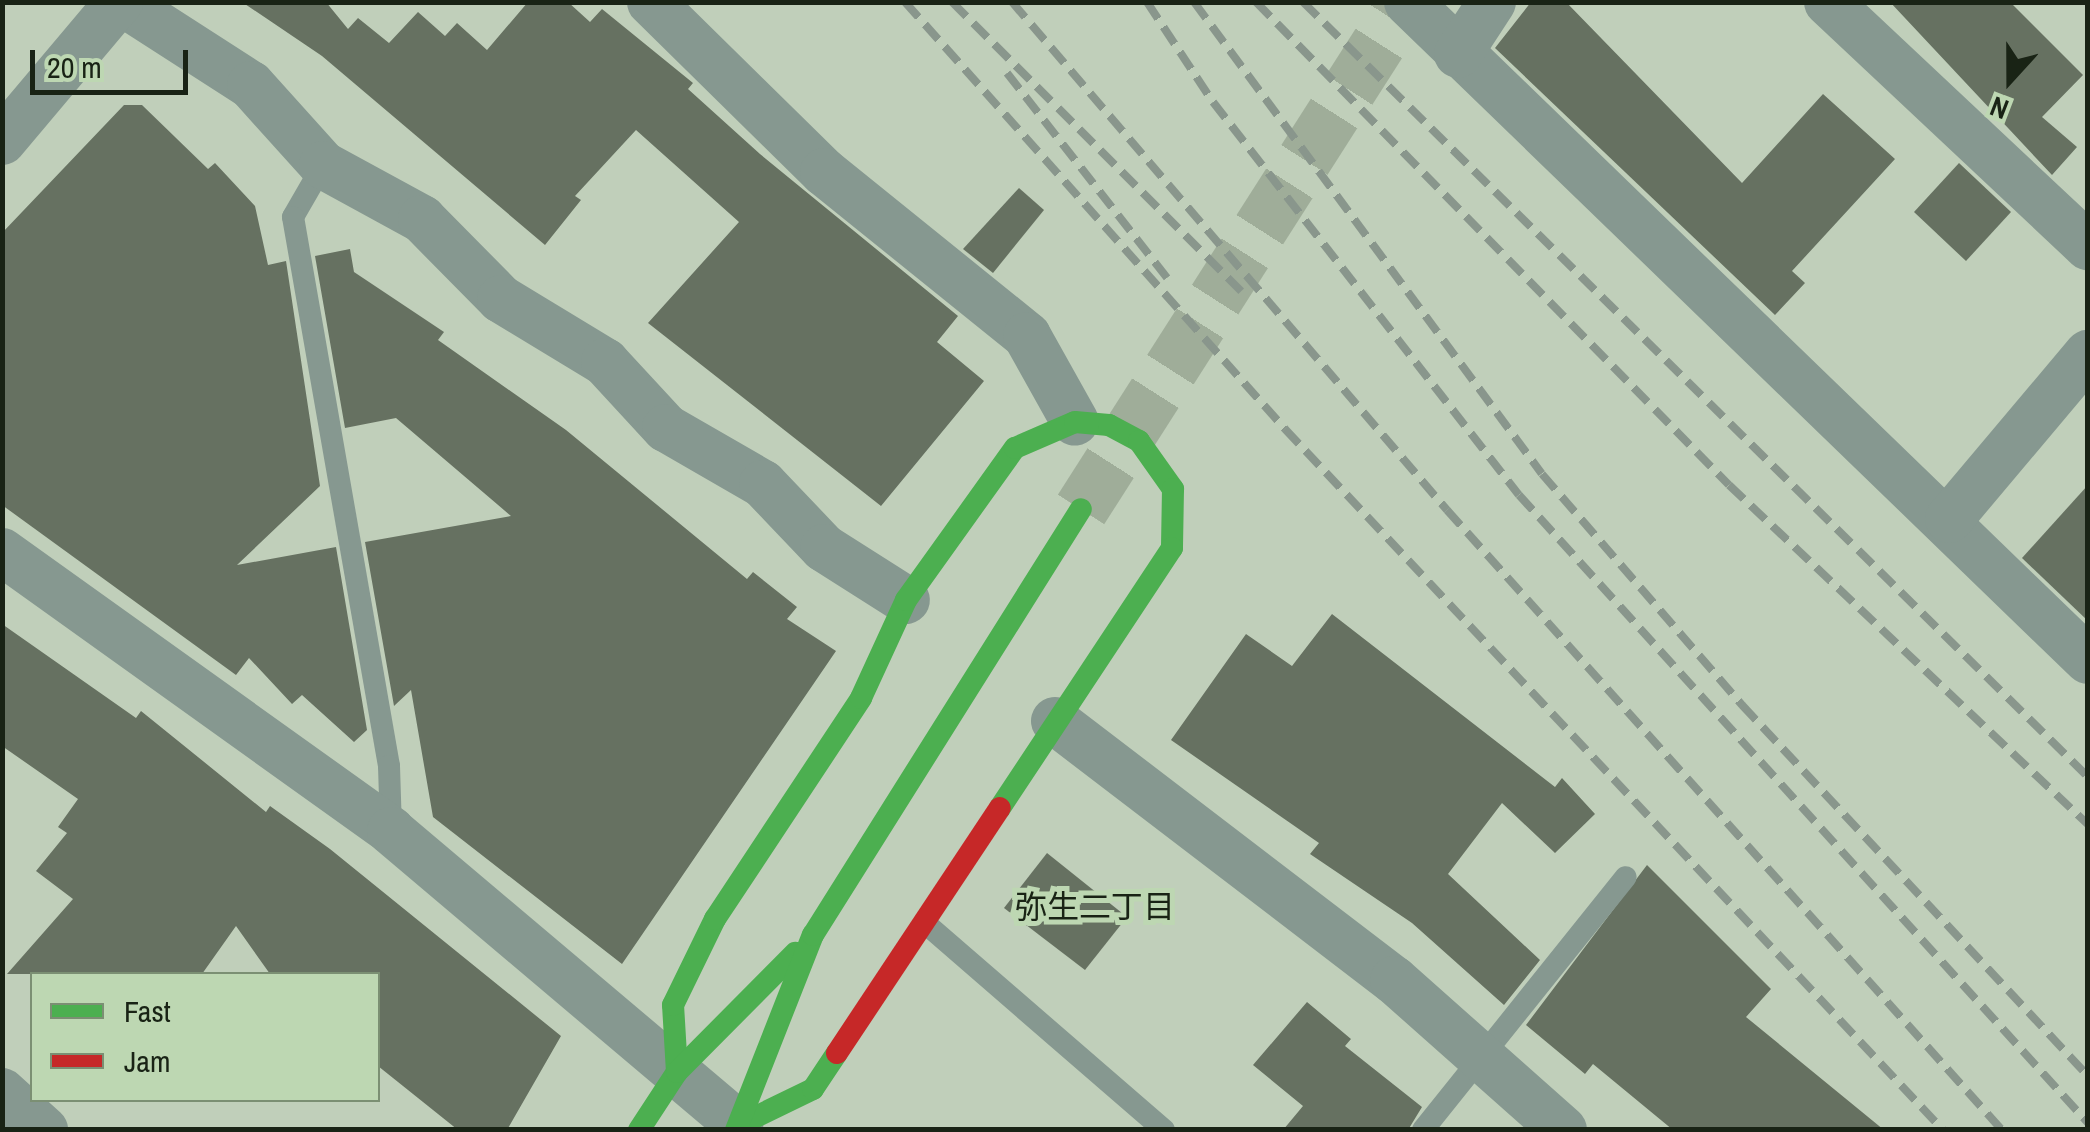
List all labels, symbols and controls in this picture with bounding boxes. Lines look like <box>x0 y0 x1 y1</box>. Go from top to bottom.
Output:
scale bar <box>35 30 192 92</box>
north arrow <box>1960 30 2060 130</box>
text: 20 m <box>47 47 102 87</box>
text: N <box>1985 87 2014 129</box>
district label: 弥生二丁目 <box>1015 888 1175 926</box>
legend <box>30 972 380 1102</box>
text: Fast <box>124 991 171 1031</box>
text: Jam <box>124 1041 170 1081</box>

